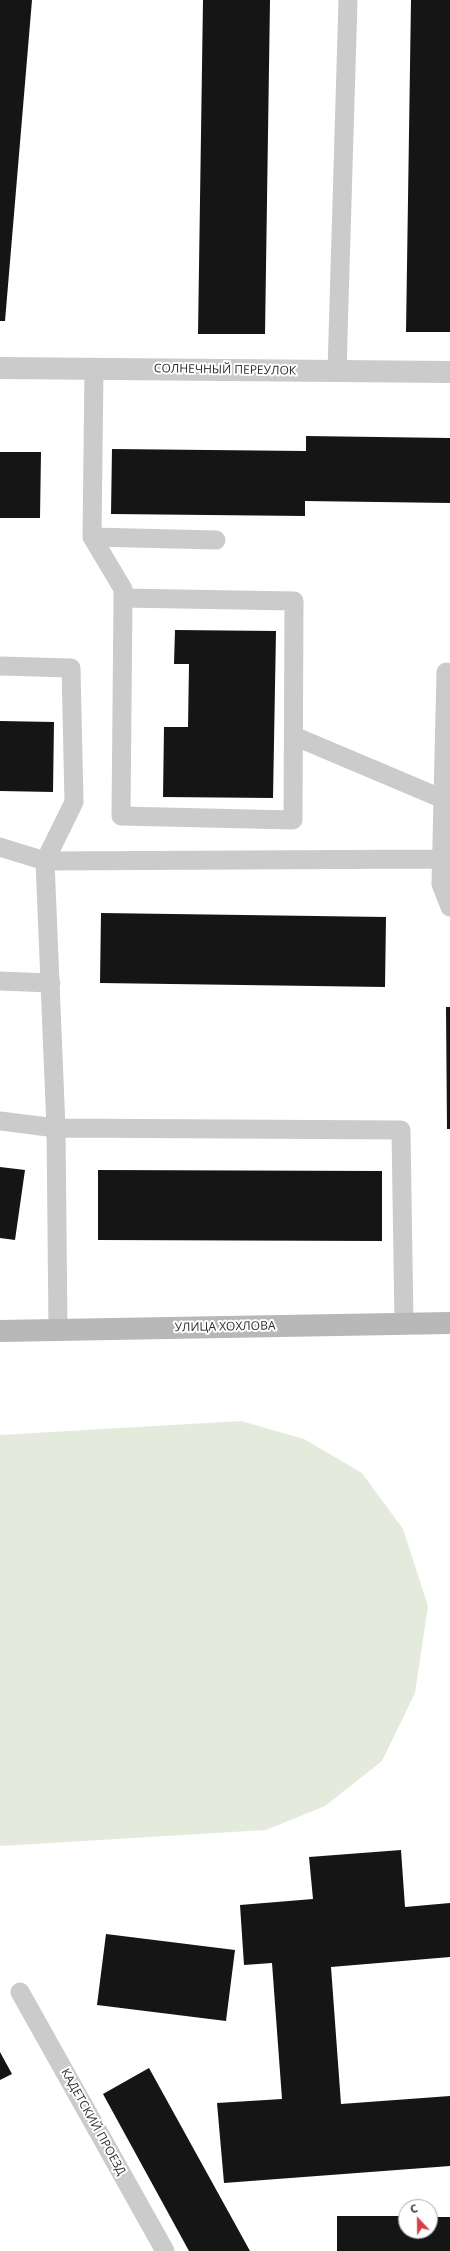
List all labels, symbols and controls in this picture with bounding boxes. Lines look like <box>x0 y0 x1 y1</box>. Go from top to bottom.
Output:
street label: СОЛНЕЧНЫЙ ПЕРЕУЛОК <box>154 362 296 378</box>
street label: УЛИЦА ХОХЛОВА <box>174 1319 276 1335</box>
street label: КАДЕТСКИЙ ПРОЕЗД <box>58 2066 128 2178</box>
north arrow <box>398 2199 438 2239</box>
text: С <box>408 2200 420 2217</box>

